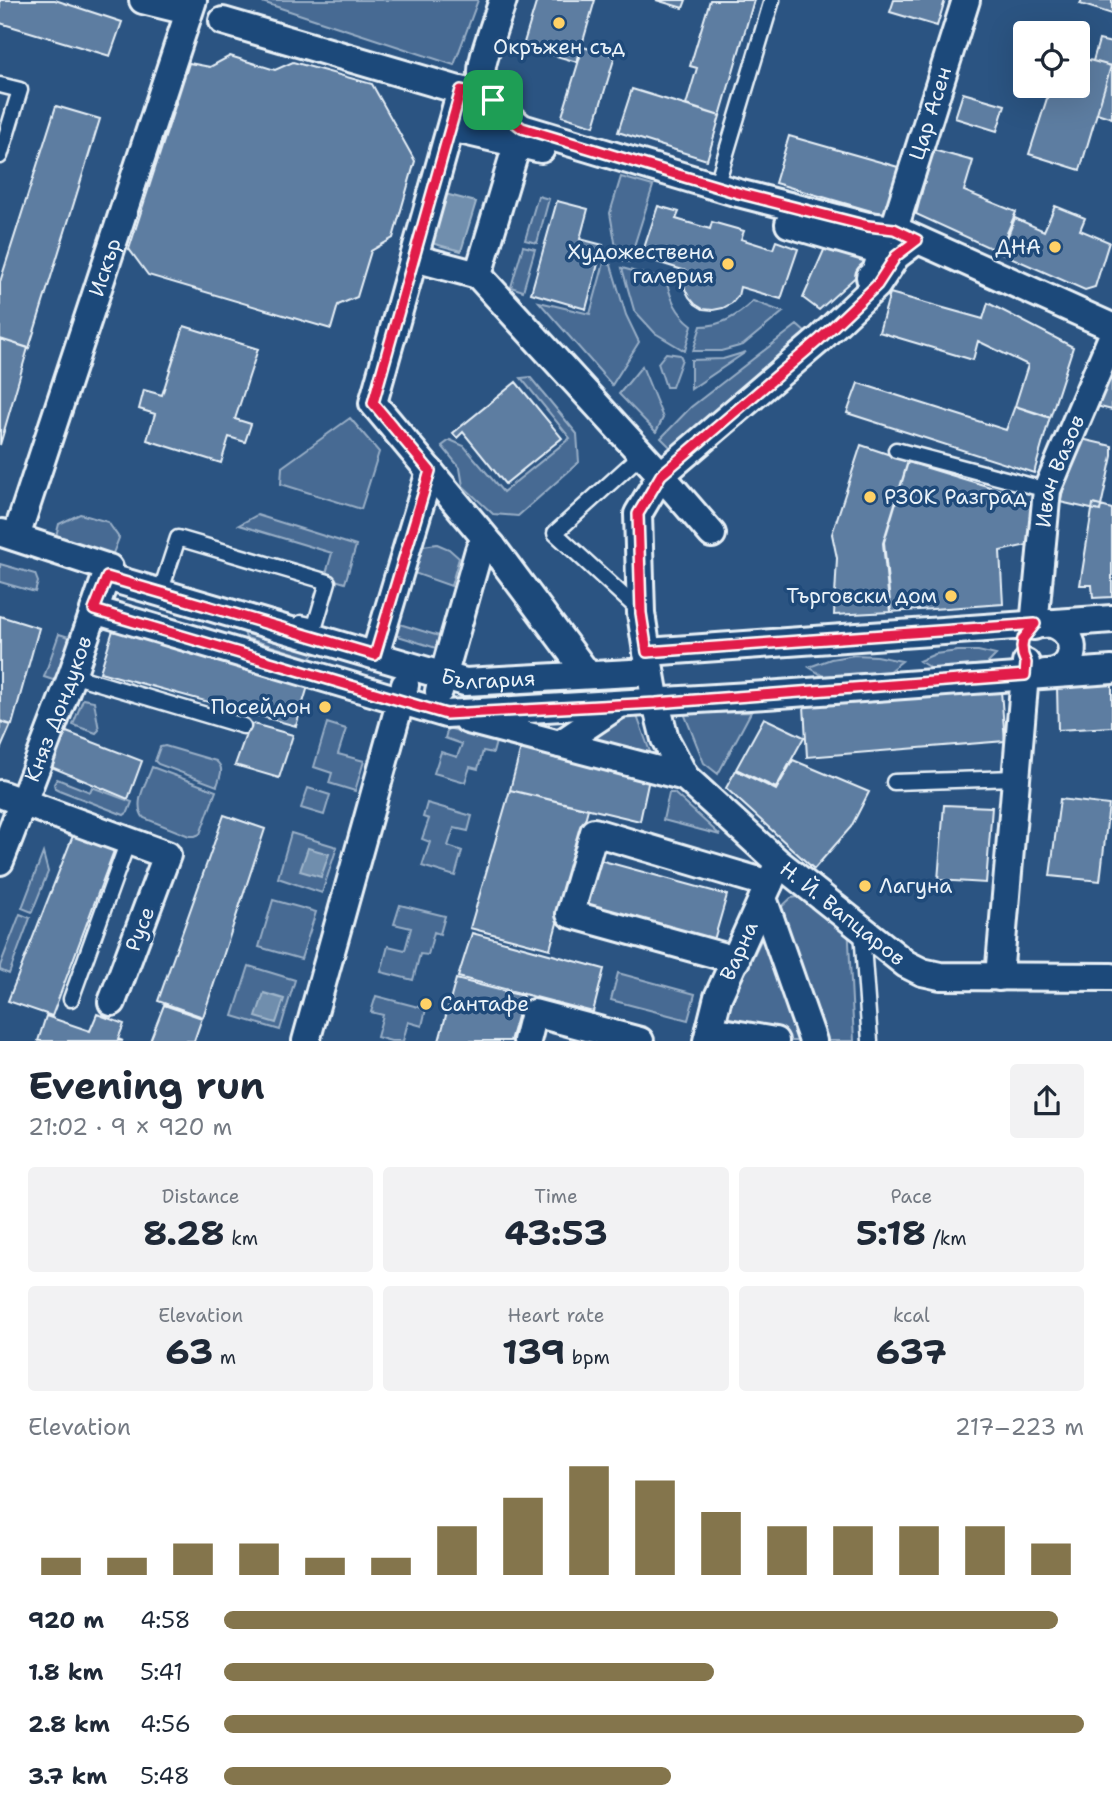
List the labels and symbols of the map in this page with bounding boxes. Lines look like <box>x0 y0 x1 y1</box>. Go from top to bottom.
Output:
marker: Окръжен съд <box>551 15 567 31</box>
place label: Окръжен съд <box>493 33 625 61</box>
street label: Цар Асен <box>902 63 958 164</box>
pin <box>463 70 523 130</box>
place label: ДНА <box>995 233 1041 261</box>
street label: Искър <box>82 234 128 300</box>
place label: Художествена галерия <box>568 238 714 290</box>
marker: ДНА <box>1047 239 1063 255</box>
marker: Художествена галерия <box>720 256 736 272</box>
street label: Иван Вазов <box>1029 410 1091 529</box>
place label: РЗОК Разград <box>884 483 1027 511</box>
marker: РЗОК Разград <box>862 489 878 505</box>
place label: Търговски дом <box>786 582 937 610</box>
marker: Търговски дом <box>943 588 959 604</box>
street label: Княз Дондуков <box>18 632 99 786</box>
street label: България <box>437 662 536 696</box>
place label: Посейдон <box>211 693 311 721</box>
marker: Посейдон <box>317 699 333 715</box>
street label: Н. Й. Вапцаров <box>774 855 911 972</box>
place label: Лагуна <box>879 872 952 900</box>
marker: Лагуна <box>857 878 873 894</box>
street label: Русе <box>119 903 161 955</box>
street label: Варна <box>713 917 764 985</box>
place label: Сантафе <box>440 990 529 1018</box>
marker: Сантафе <box>418 996 434 1012</box>

